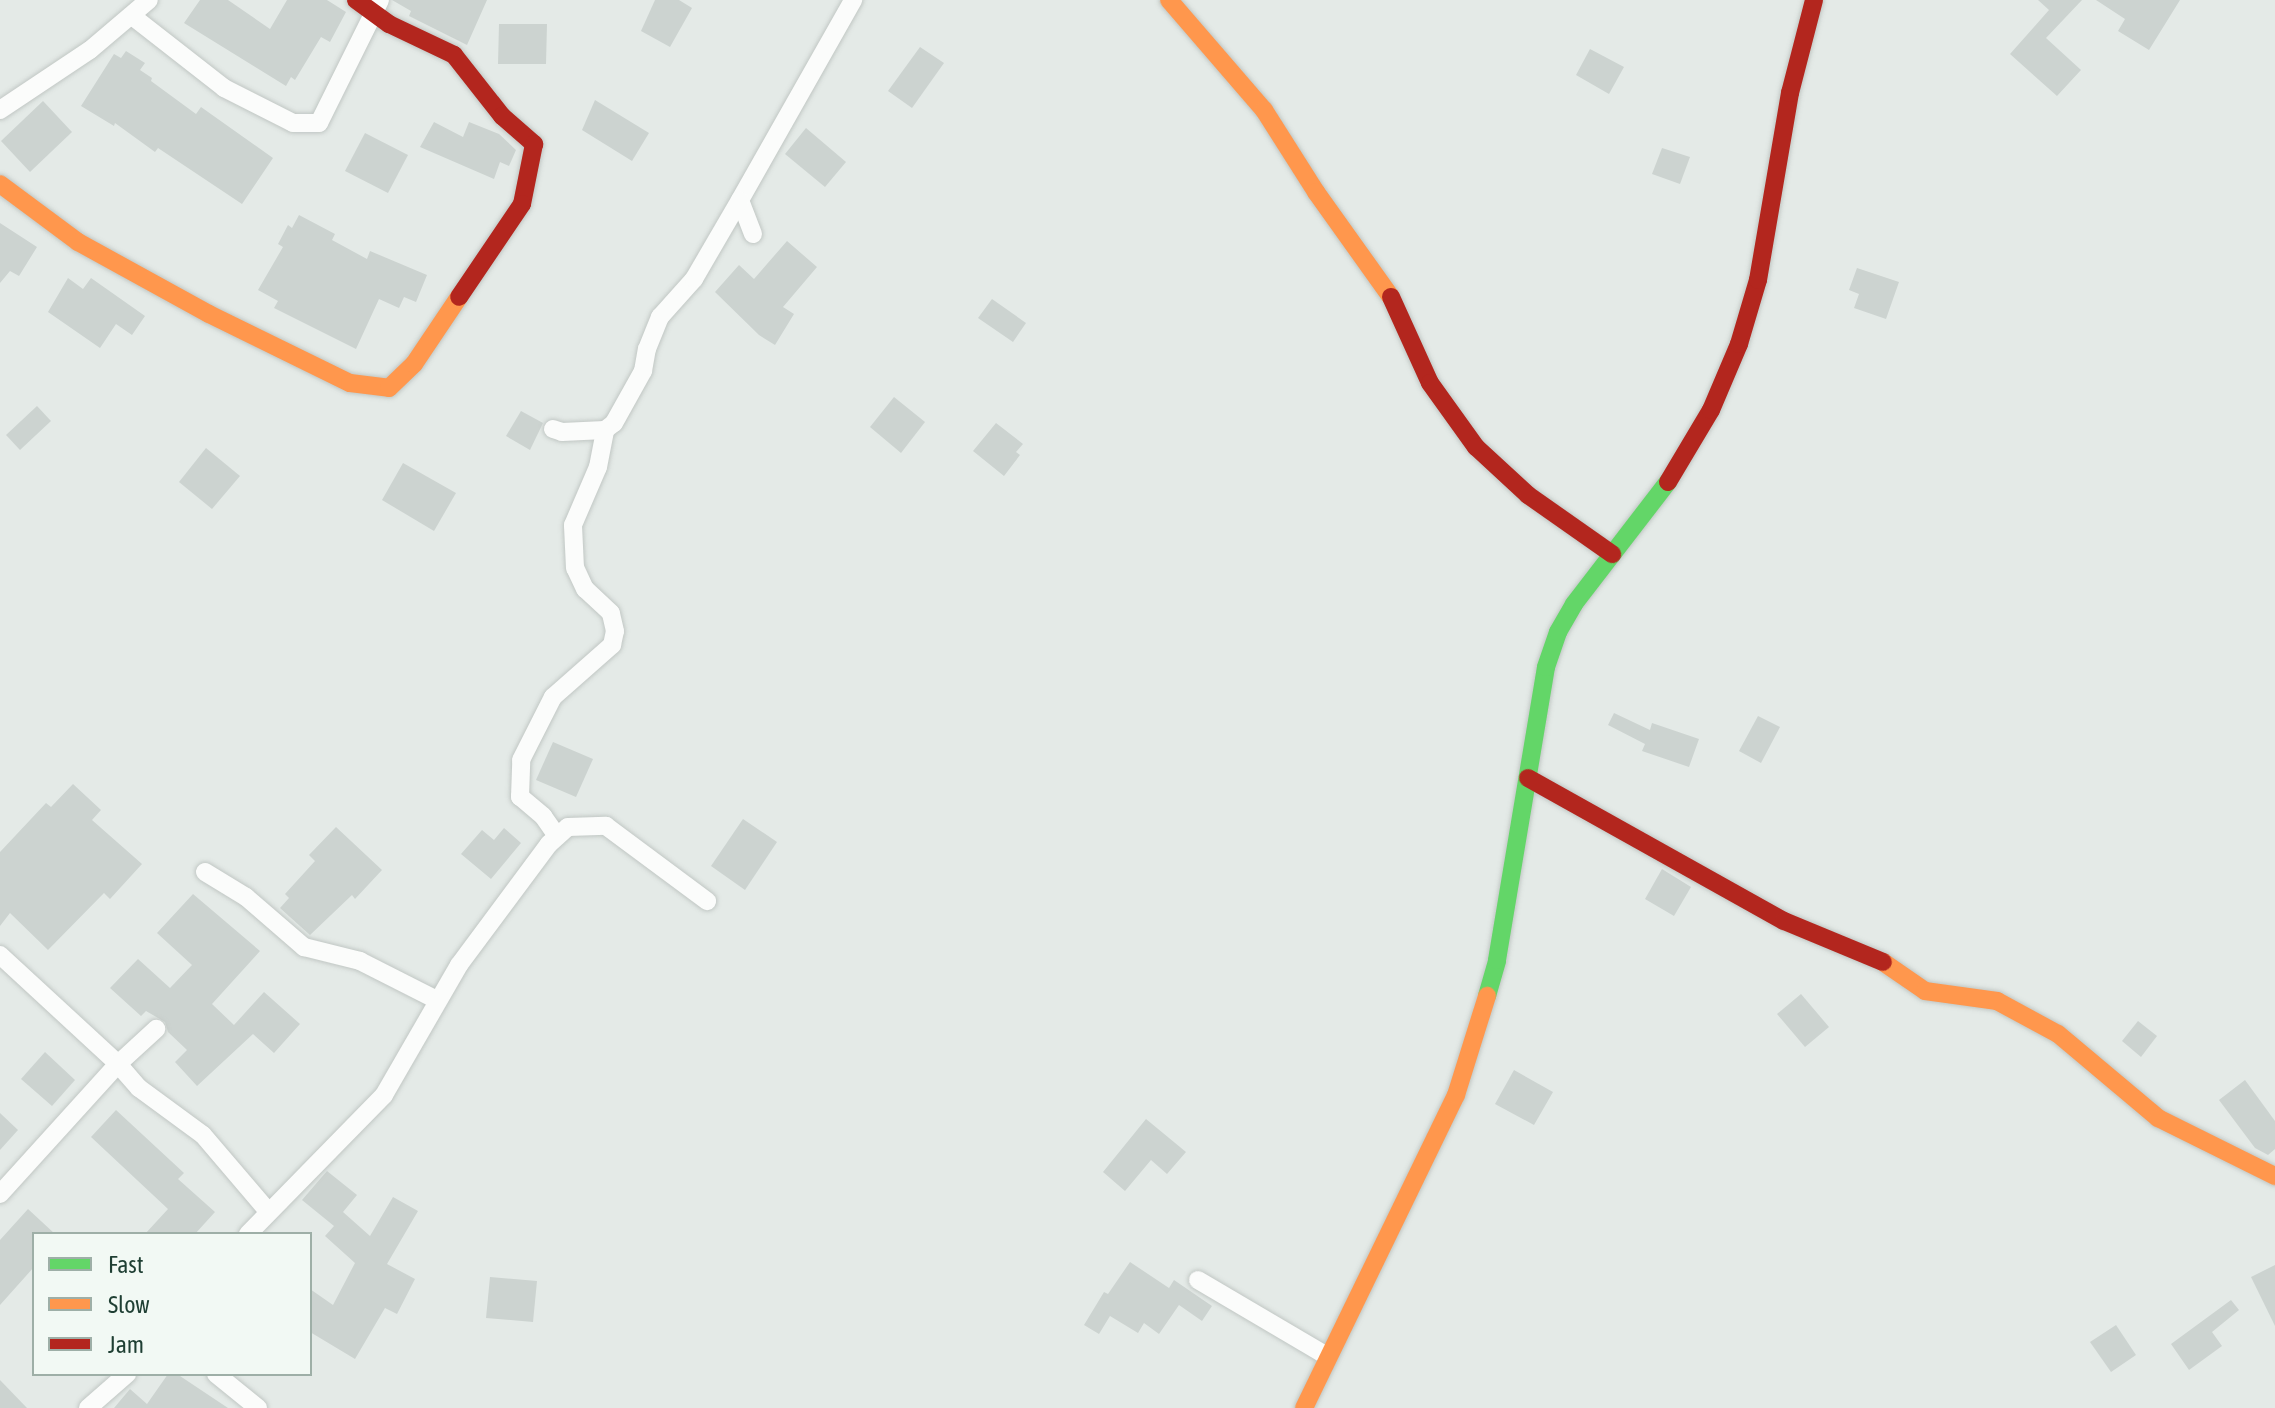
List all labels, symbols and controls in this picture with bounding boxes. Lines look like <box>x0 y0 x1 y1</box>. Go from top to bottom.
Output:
legend <box>32 1232 312 1376</box>
text: Fast <box>108 1251 144 1278</box>
text: Slow <box>108 1291 150 1318</box>
text: Jam <box>108 1331 144 1358</box>

